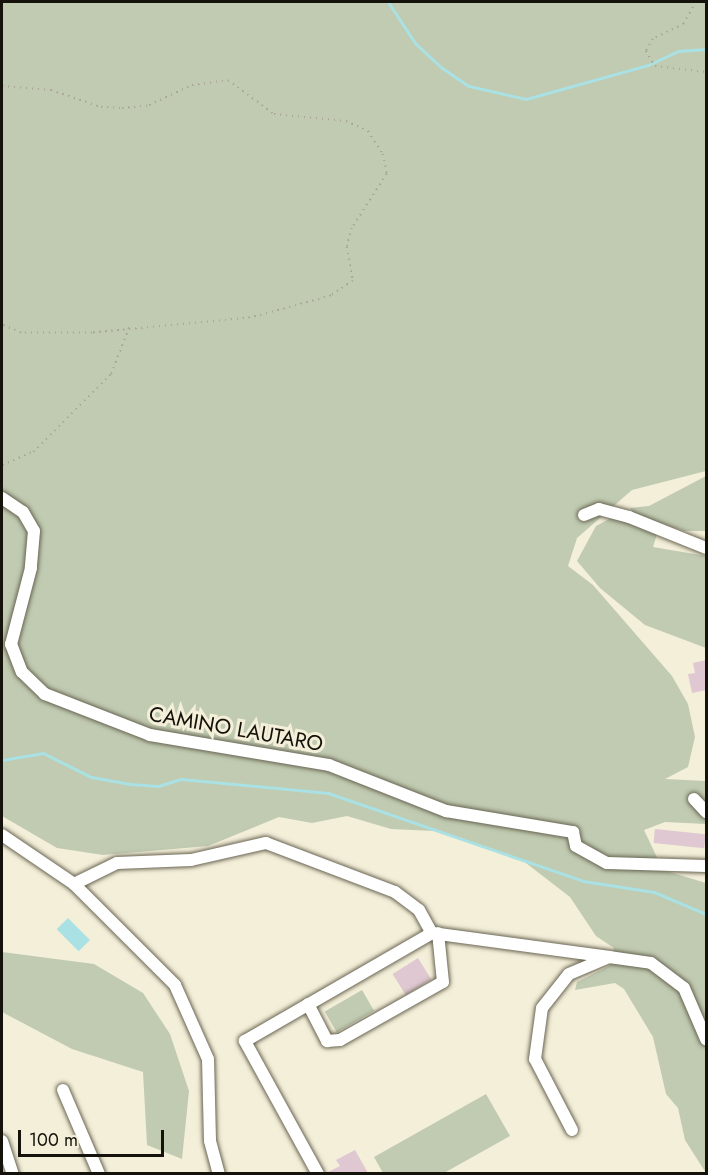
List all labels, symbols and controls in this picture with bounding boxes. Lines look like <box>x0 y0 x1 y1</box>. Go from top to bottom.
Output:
street label: CAMINO LAUTARO <box>147 701 325 757</box>
scale bar <box>21 1118 166 1156</box>
text: 100 m <box>29 1127 78 1153</box>

